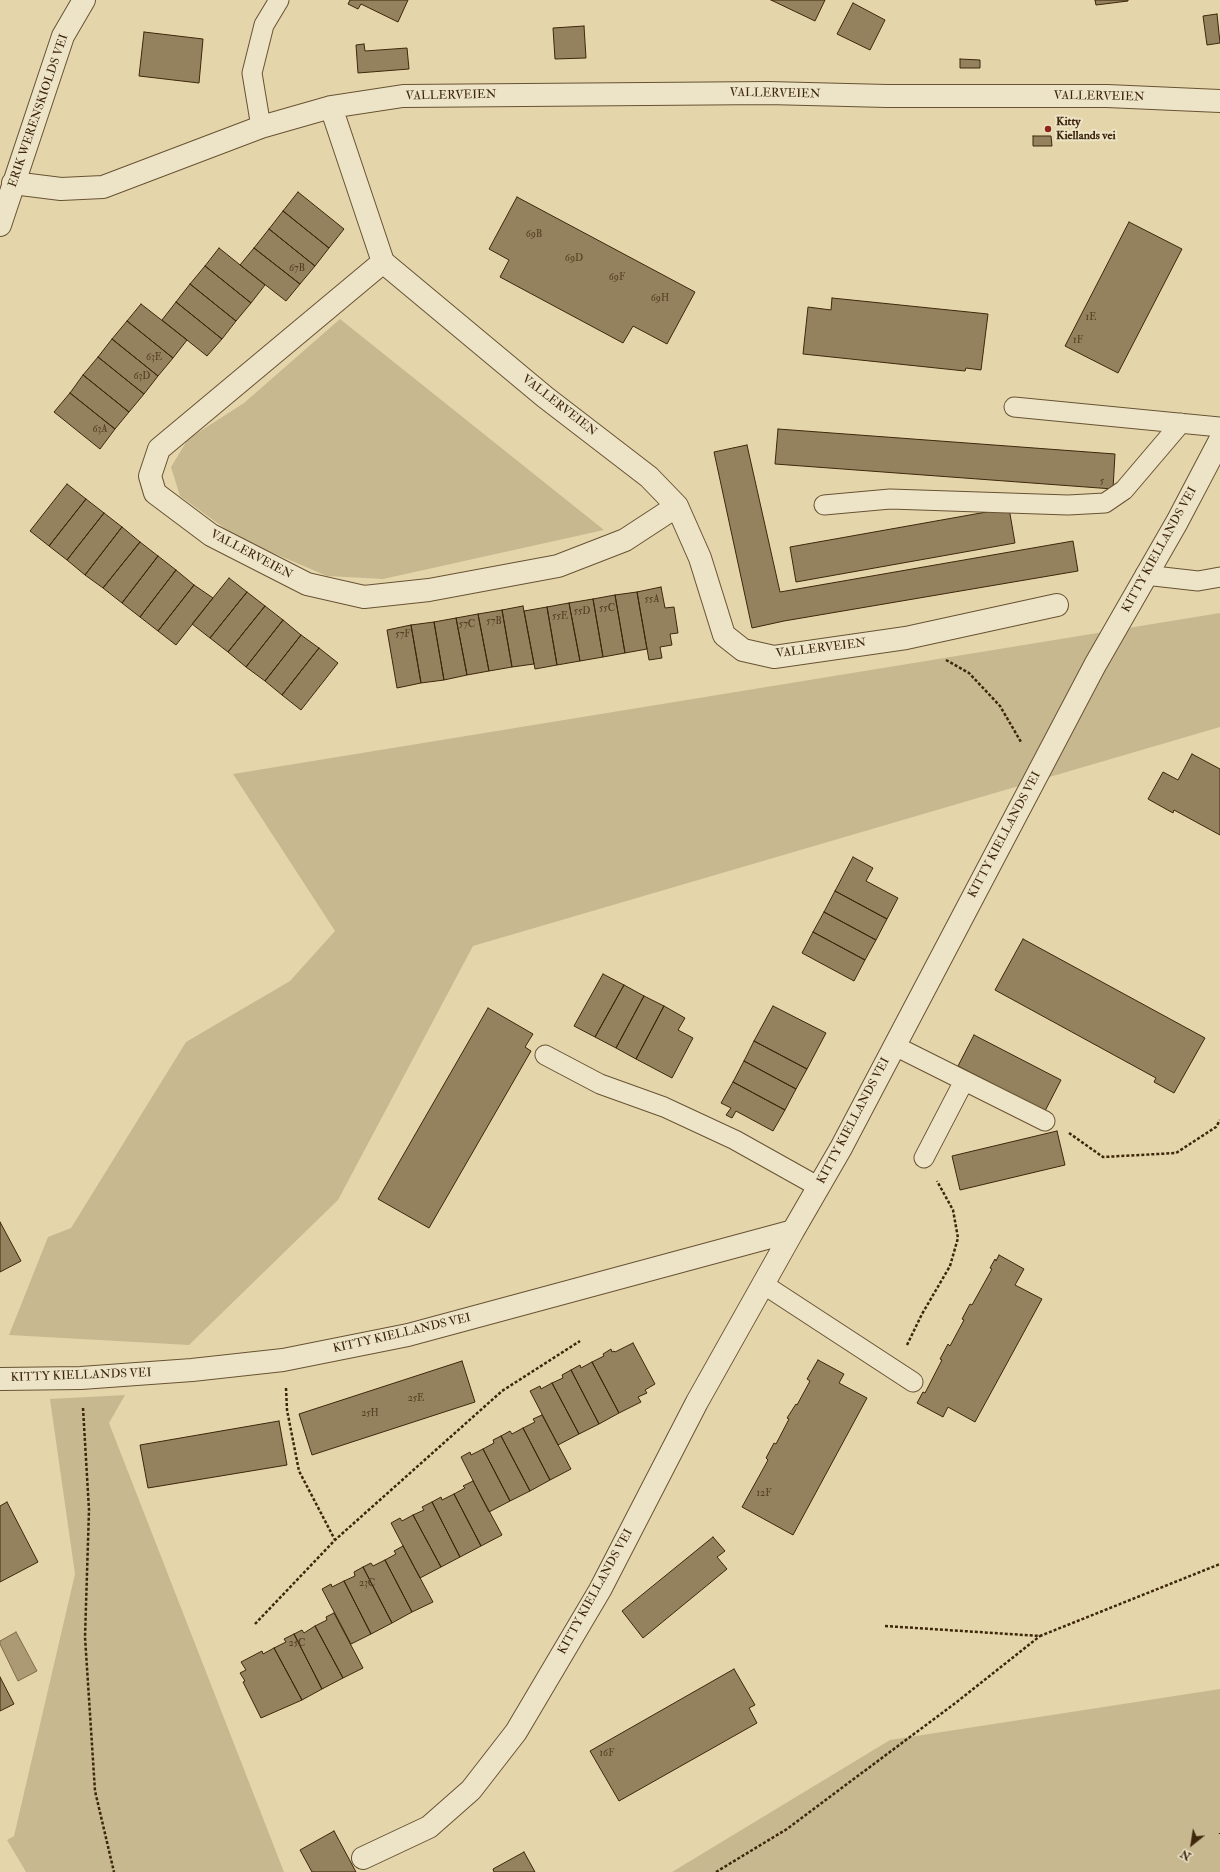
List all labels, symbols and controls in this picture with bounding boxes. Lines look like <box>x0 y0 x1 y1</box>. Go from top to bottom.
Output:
street label: ERIK WERENSKIOLDS VEI <box>6 33 72 189</box>
street label: VALLERVEIEN <box>729 86 821 102</box>
street label: VALLERVEIEN <box>405 88 497 104</box>
street label: VALLERVEIEN <box>1053 89 1145 105</box>
place label: Kitty Kiellands vei <box>1056 115 1116 143</box>
marker: Kitty Kiellands vei <box>1043 124 1053 134</box>
house number: 69B <box>526 229 542 241</box>
house number: 69D <box>565 253 583 265</box>
house number: 67B <box>289 263 305 275</box>
house number: 69F <box>609 272 625 284</box>
house number: 69H <box>651 293 669 305</box>
house number: 1E <box>1086 312 1096 324</box>
house number: 1F <box>1073 335 1083 347</box>
house number: 63E <box>146 352 162 364</box>
house number: 63D <box>133 371 151 383</box>
street label: VALLERVEIEN <box>519 372 599 440</box>
house number: 63A <box>92 424 108 436</box>
house number: 5 <box>1100 476 1104 488</box>
street label: KITTY KIELLANDS VEI <box>1120 485 1200 615</box>
street label: VALLERVEIEN <box>208 527 294 583</box>
house number: 55A <box>644 594 660 606</box>
house number: 55C <box>599 603 615 615</box>
house number: 55D <box>574 606 590 618</box>
house number: 55E <box>552 611 568 623</box>
house number: 57B <box>486 616 502 628</box>
house number: 57C <box>459 619 475 631</box>
house number: 57F <box>395 629 411 641</box>
street label: VALLERVEIEN <box>775 636 867 662</box>
street label: KITTY KIELLANDS VEI <box>966 769 1044 901</box>
street label: KITTY KIELLANDS VEI <box>815 1055 893 1187</box>
street label: KITTY KIELLANDS VEI <box>332 1311 472 1357</box>
street label: KITTY KIELLANDS VEI <box>10 1366 152 1386</box>
house number: 25E <box>408 1393 424 1405</box>
house number: 25H <box>361 1408 379 1420</box>
house number: 12F <box>757 1488 771 1500</box>
street label: KITTY KIELLANDS VEI <box>556 1527 636 1657</box>
house number: 23C <box>359 1578 375 1590</box>
house number: 25C <box>289 1638 305 1650</box>
house number: 16F <box>600 1748 614 1760</box>
north arrow <box>1172 1824 1212 1864</box>
text: N <box>1178 1847 1193 1863</box>

